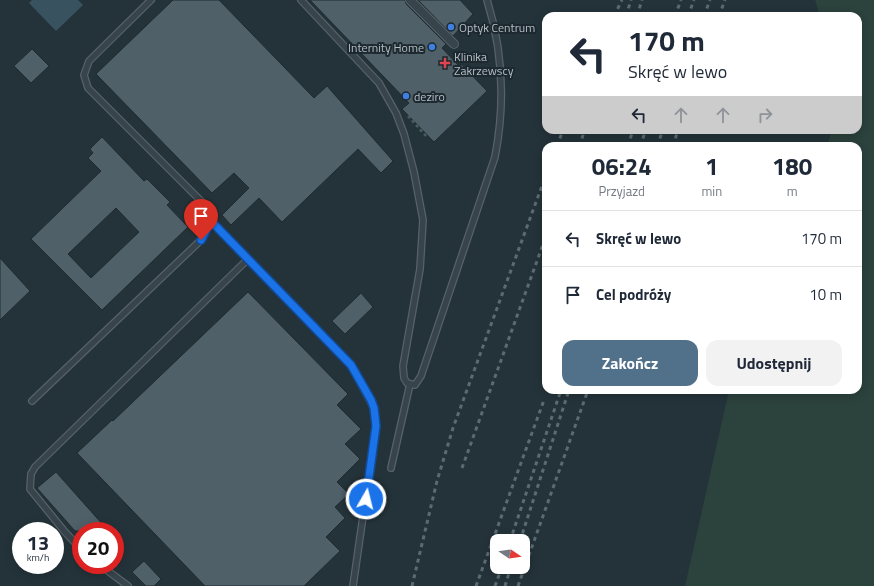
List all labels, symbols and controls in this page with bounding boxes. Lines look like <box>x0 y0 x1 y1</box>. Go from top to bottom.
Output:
place label: Optyk Centrum <box>459 18 535 37</box>
text: 170 m <box>628 19 705 62</box>
marker: Optyk Centrum <box>446 22 456 32</box>
icon: left <box>562 28 614 80</box>
place label: Internity Home <box>348 38 424 57</box>
marker: Internity Home <box>427 42 437 52</box>
place label: Klinika Zakrzewscy <box>454 47 514 80</box>
marker: Klinika Zakrzewscy <box>439 57 451 69</box>
text: Skręć w lewo <box>628 58 727 85</box>
place label: deziro <box>414 87 445 106</box>
marker: deziro <box>401 91 411 101</box>
icon: left <box>628 104 650 126</box>
icon: ahead <box>670 104 692 126</box>
icon: ahead <box>712 104 734 126</box>
icon: right <box>754 104 776 126</box>
text: 06:24 <box>592 148 652 184</box>
text: 1 <box>705 148 719 184</box>
text: 180 <box>772 148 812 184</box>
text: Przyjazd <box>598 181 645 201</box>
text: min <box>701 181 722 201</box>
text: m <box>787 181 798 201</box>
pin <box>184 199 218 240</box>
icon: arrive <box>190 205 212 227</box>
text: Skręć w lewo <box>596 227 681 250</box>
text: 170 m <box>801 227 842 250</box>
icon: left <box>562 228 584 250</box>
text: Cel podróży <box>596 283 671 306</box>
text: 10 m <box>809 283 842 306</box>
icon: arrive <box>562 284 584 306</box>
button: Zakończ <box>562 340 698 386</box>
button: Udostępnij <box>706 340 842 386</box>
position arrow <box>345 478 387 520</box>
speed limit sign: 20 <box>72 522 124 574</box>
text: 13 <box>27 527 49 558</box>
north arrow <box>490 534 530 574</box>
map controls <box>490 534 530 574</box>
text: km/h <box>27 550 49 565</box>

